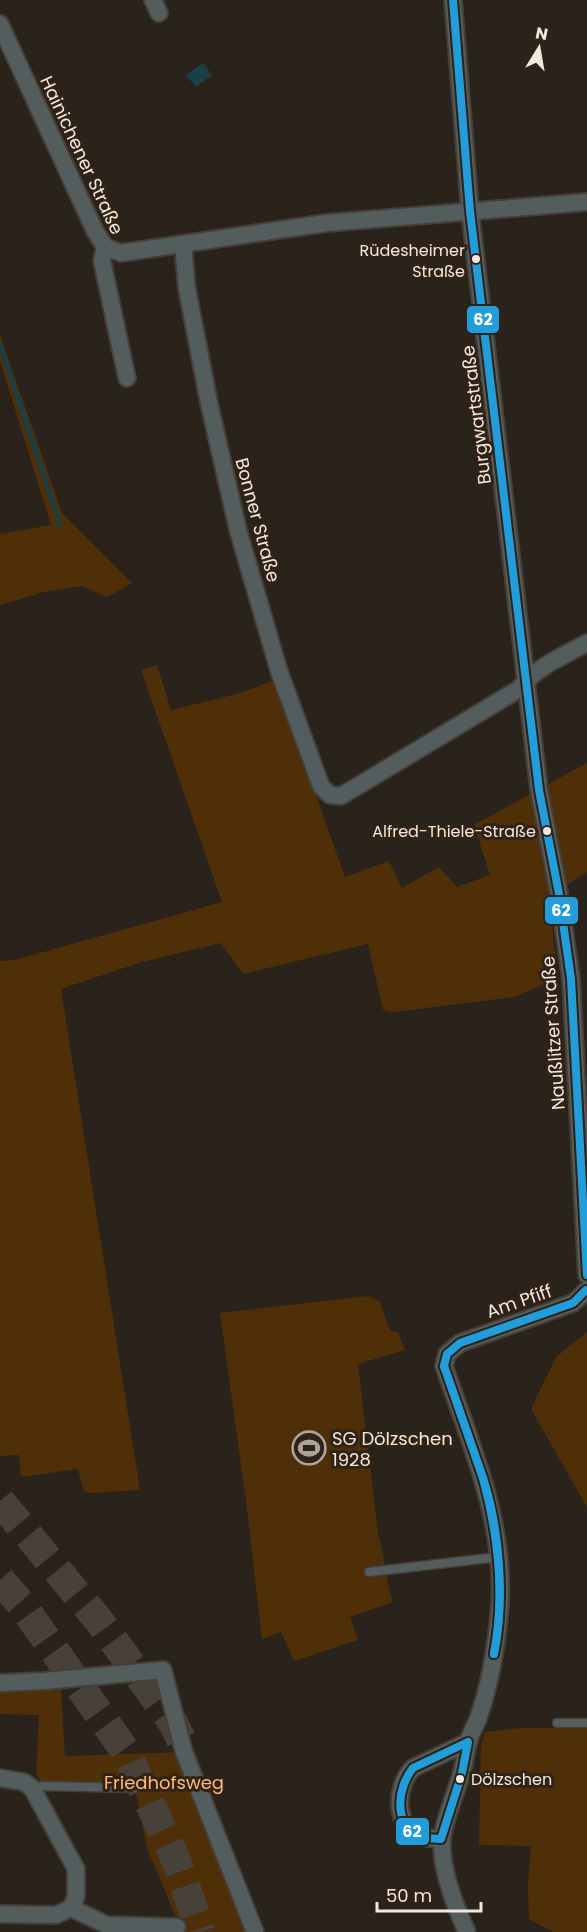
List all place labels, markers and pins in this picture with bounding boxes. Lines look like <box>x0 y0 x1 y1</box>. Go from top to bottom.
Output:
place label: Rüdesheimer Straße <box>359 239 465 283</box>
marker: Rüdesheimer Straße <box>470 253 482 265</box>
place label: Alfred-Thiele-Straße <box>372 820 536 843</box>
marker: Alfred-Thiele-Straße <box>541 825 553 837</box>
place label: SG Dölzschen 1928 <box>332 1426 453 1472</box>
sports icon: SG Dölzschen 1928 <box>291 1430 327 1466</box>
place label: Dölzschen <box>471 1768 552 1791</box>
marker: Dölzschen <box>454 1773 466 1785</box>

